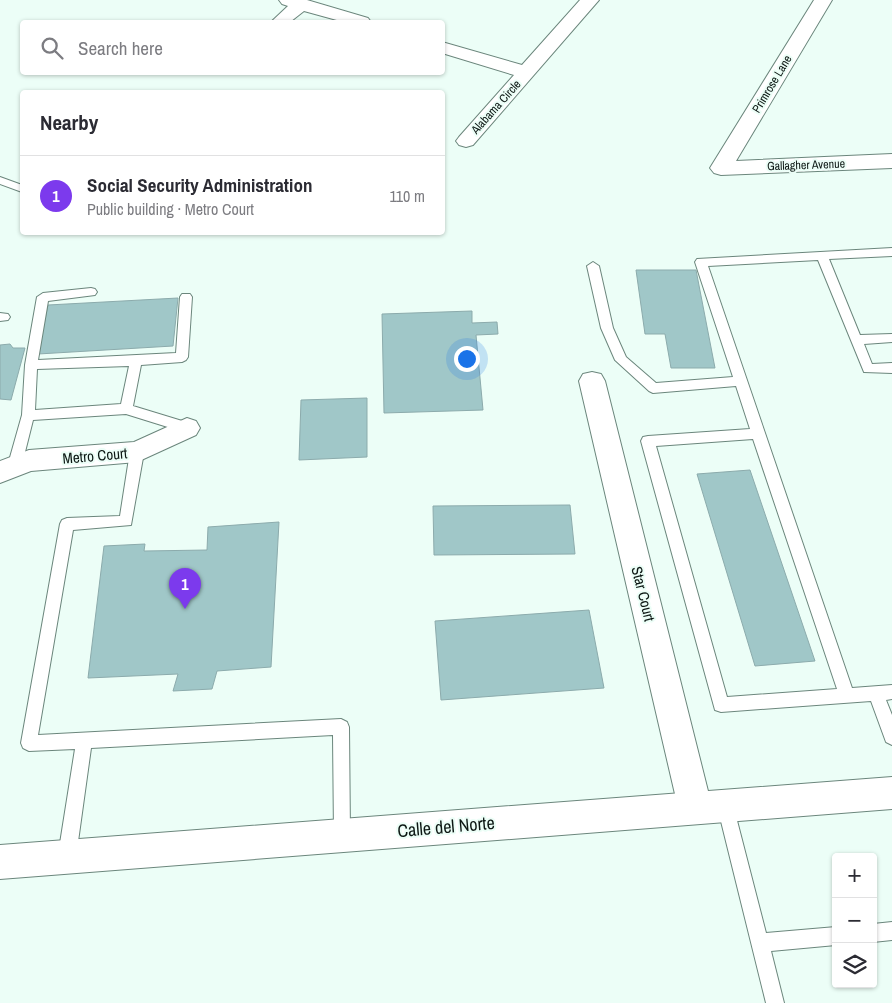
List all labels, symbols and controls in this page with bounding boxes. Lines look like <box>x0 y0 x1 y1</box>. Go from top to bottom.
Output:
search box <box>20 20 445 75</box>
icon: search <box>38 34 66 62</box>
text: Search here <box>78 35 163 61</box>
street label: Primrose Lane <box>749 52 795 116</box>
street label: Alabama Circle <box>467 77 524 138</box>
text: Nearby <box>40 108 98 137</box>
street label: Gallagher Avenue <box>767 156 845 174</box>
text: Social Security Administration <box>87 172 312 198</box>
text: 1 <box>52 185 60 207</box>
text: 110 m <box>389 185 425 207</box>
text: Public building · Metro Court <box>87 198 254 220</box>
your location <box>454 346 480 372</box>
street label: Metro Court <box>62 442 129 469</box>
street label: Star Court <box>627 564 661 624</box>
pin: 1 <box>169 568 201 609</box>
street label: Calle del Norte <box>396 810 496 843</box>
map controls <box>832 853 877 988</box>
button: + <box>832 853 877 898</box>
button: − <box>832 898 877 943</box>
button: layers <box>832 943 877 988</box>

